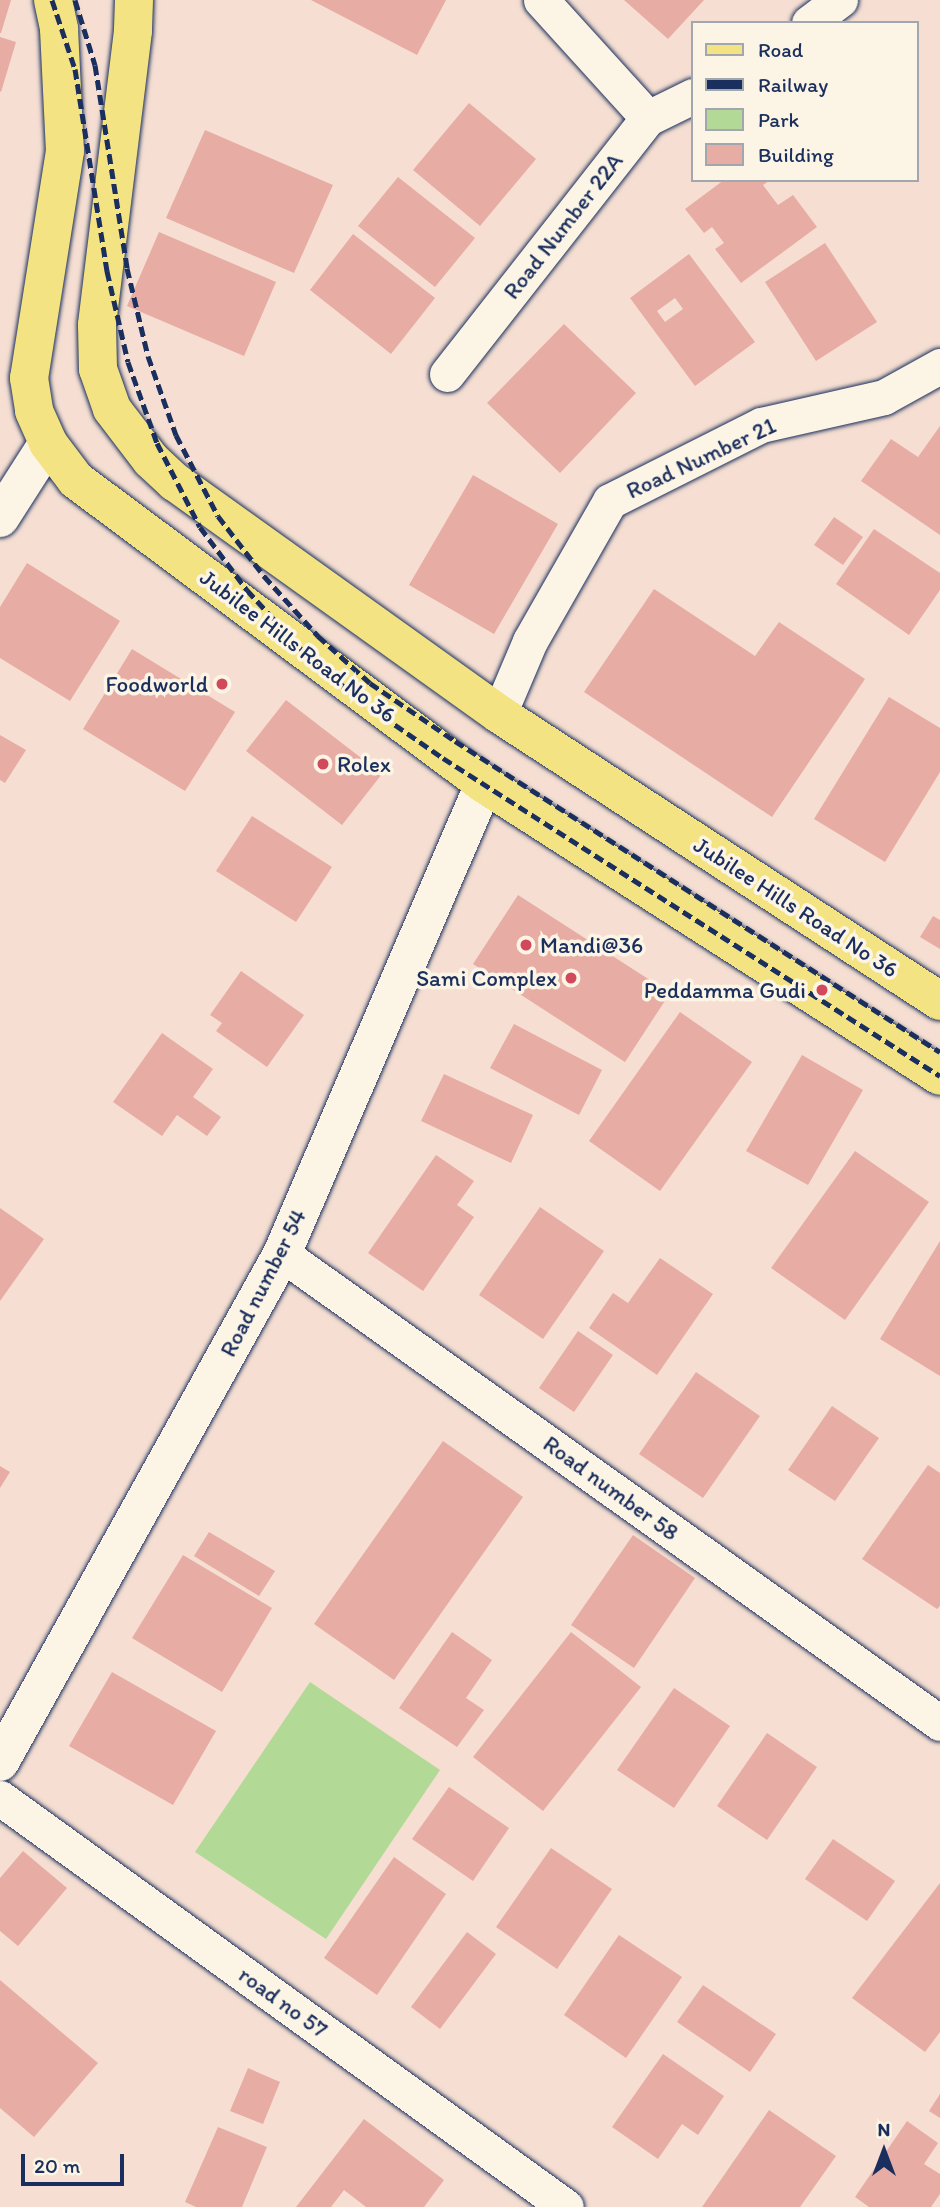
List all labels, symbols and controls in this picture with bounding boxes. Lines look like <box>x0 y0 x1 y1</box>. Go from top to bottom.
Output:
legend <box>692 21 919 182</box>
text: Road <box>758 37 803 62</box>
text: Railway <box>758 72 828 97</box>
text: Park <box>758 107 799 132</box>
text: Building <box>758 142 834 167</box>
street label: Road Number 22A <box>497 147 629 305</box>
street label: Road Number 21 <box>622 411 780 505</box>
street label: Jubilee Hills Road No 36 <box>195 563 401 729</box>
place label: Foodworld <box>105 670 208 698</box>
marker: Foodworld <box>214 676 230 692</box>
place label: Rolex <box>337 750 391 778</box>
marker: Rolex <box>315 756 331 772</box>
street label: Jubilee Hills Road No 36 <box>689 831 903 983</box>
place label: Mandi@36 <box>540 931 643 959</box>
marker: Mandi@36 <box>518 937 534 953</box>
place label: Sami Complex <box>416 964 557 992</box>
marker: Sami Complex <box>563 970 579 986</box>
place label: Peddamma Gudi <box>643 976 806 1004</box>
marker: Peddamma Gudi <box>812 980 832 1000</box>
street label: Road number 54 <box>214 1205 312 1361</box>
street label: Road number 58 <box>538 1430 684 1546</box>
street label: road no 57 <box>233 1961 333 2043</box>
north arrow <box>849 2116 919 2186</box>
text: N <box>878 2118 890 2141</box>
scale bar <box>24 2140 128 2184</box>
text: 20 m <box>34 2153 80 2178</box>

